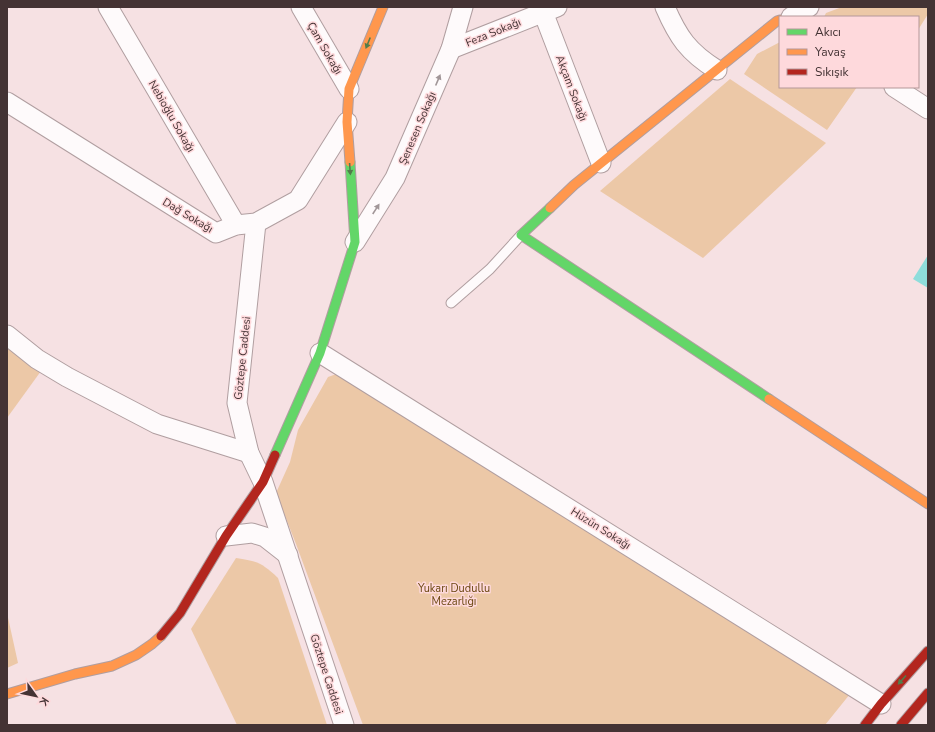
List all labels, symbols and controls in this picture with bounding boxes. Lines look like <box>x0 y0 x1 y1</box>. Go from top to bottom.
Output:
street label: Feza Sokağı <box>463 15 523 50</box>
legend <box>779 16 919 88</box>
street label: Çam Sokağı <box>303 19 346 77</box>
text: Akıcı <box>815 24 841 40</box>
one-way arrow <box>365 38 371 49</box>
text: Yavaş <box>814 44 846 60</box>
street label: Akçam Sokağı <box>552 53 591 123</box>
text: Sıkışık <box>815 64 850 80</box>
one-way arrow <box>435 74 441 85</box>
street label: Nebioğlu Sokağı <box>145 77 198 155</box>
street label: Şenesen Sokağı <box>395 89 440 167</box>
one-way arrow <box>346 163 353 175</box>
street label: Dağ Sokağı <box>160 194 216 236</box>
one-way arrow <box>372 203 379 215</box>
street label: Göztepe Caddesi <box>231 316 254 400</box>
street label: Hüzün Sokağı <box>568 504 634 553</box>
park label: Yukarı Dudullu Mezarlığı <box>417 581 490 609</box>
street label: Göztepe Caddesi <box>306 632 347 716</box>
north arrow <box>16 676 56 716</box>
one-way arrow <box>898 676 907 685</box>
text: K <box>35 694 52 709</box>

